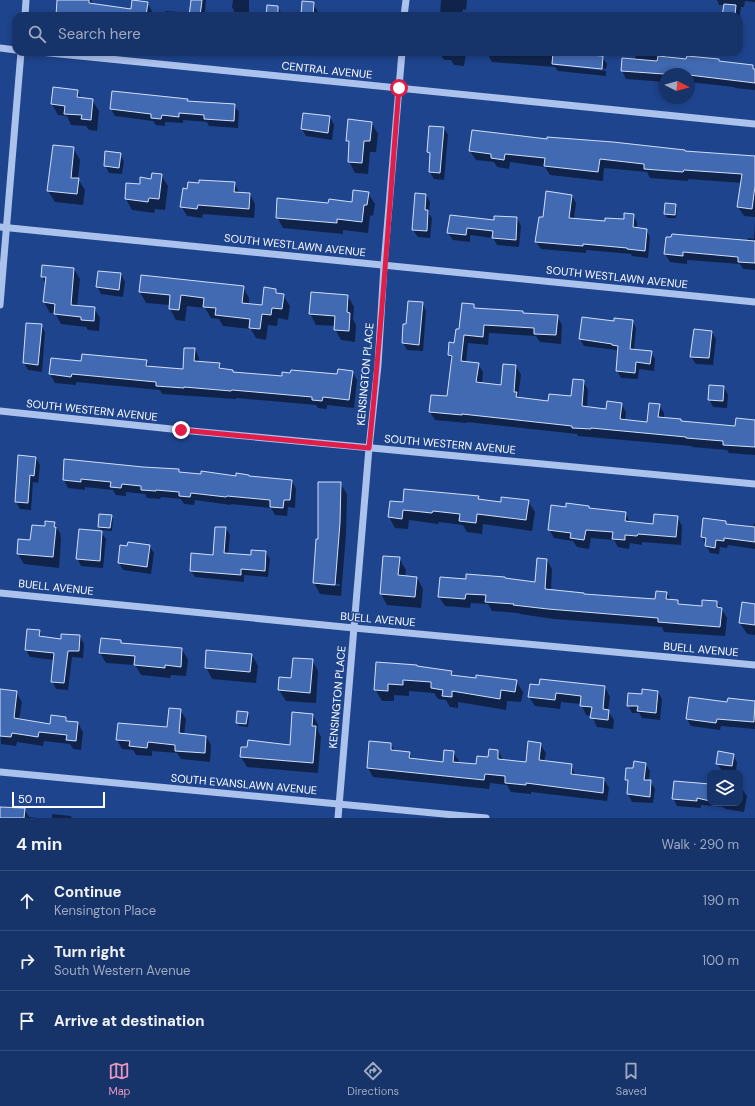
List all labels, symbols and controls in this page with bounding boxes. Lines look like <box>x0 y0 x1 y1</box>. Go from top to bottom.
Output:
search box <box>12 12 743 56</box>
icon: search <box>26 23 48 45</box>
text: Search here <box>58 24 141 44</box>
street label: CENTRAL AVENUE <box>281 58 373 82</box>
north arrow <box>659 68 695 104</box>
route start <box>390 79 408 97</box>
street label: SOUTH WESTLAWN AVENUE <box>224 231 366 259</box>
street label: SOUTH WESTLAWN AVENUE <box>546 263 688 291</box>
street label: KENSINGTON PLACE <box>354 322 376 426</box>
street label: SOUTH WESTERN AVENUE <box>26 396 158 424</box>
route end <box>172 421 190 439</box>
street label: SOUTH WESTERN AVENUE <box>384 431 516 457</box>
street label: BUELL AVENUE <box>18 576 94 598</box>
street label: BUELL AVENUE <box>340 609 416 629</box>
street label: BUELL AVENUE <box>663 639 739 659</box>
street label: KENSINGTON PLACE <box>326 645 348 749</box>
map controls <box>707 770 743 806</box>
button: layers <box>707 770 743 806</box>
street label: SOUTH EVANSLAWN AVENUE <box>170 771 318 797</box>
scale bar <box>12 790 105 809</box>
text: 50 m <box>18 792 45 806</box>
text: 4 min <box>16 833 62 855</box>
text: Walk · 290 m <box>662 836 739 853</box>
text: Continue <box>54 882 122 902</box>
icon: ahead <box>16 890 38 912</box>
text: 190 m <box>703 892 739 909</box>
text: Kensington Place <box>54 902 156 919</box>
text: Turn right <box>54 942 125 962</box>
icon: right <box>16 950 38 972</box>
text: 100 m <box>702 952 739 969</box>
text: South Western Avenue <box>54 962 190 979</box>
icon: arrive <box>16 1010 38 1032</box>
text: Arrive at destination <box>54 1011 205 1031</box>
tab: Map <box>108 1060 131 1098</box>
tab: Directions <box>347 1060 399 1098</box>
tab: Saved <box>616 1060 647 1098</box>

